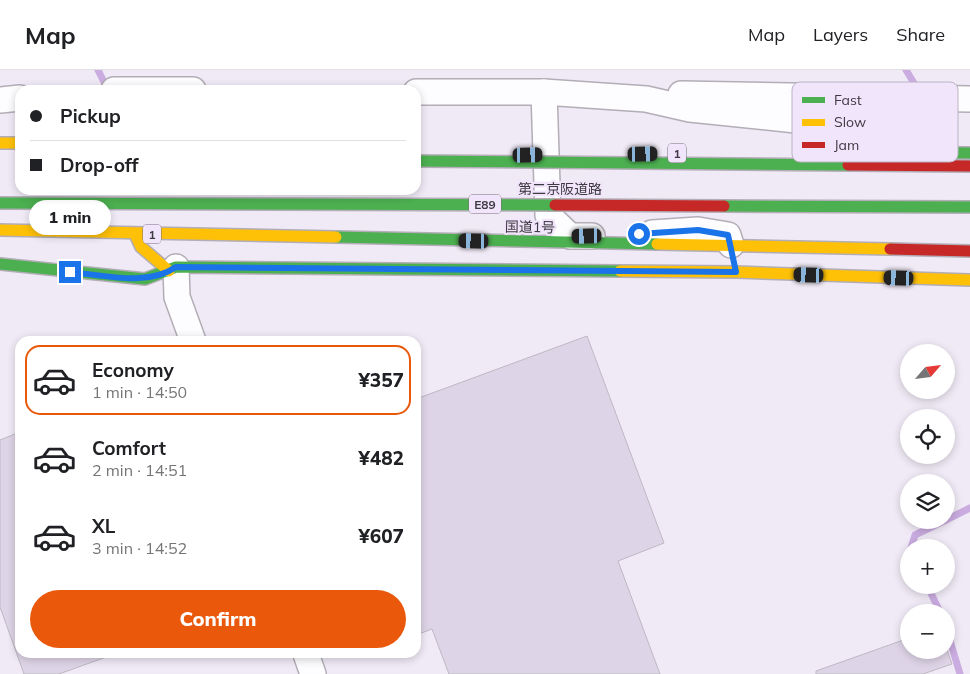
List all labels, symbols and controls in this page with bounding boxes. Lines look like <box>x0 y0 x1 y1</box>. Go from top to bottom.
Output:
text: Map <box>25 20 76 50</box>
text: Map <box>748 23 785 46</box>
text: Layers <box>813 23 868 46</box>
text: Share <box>896 23 945 46</box>
legend <box>792 82 958 162</box>
text: Fast <box>834 91 862 109</box>
text: Pickup <box>60 104 121 128</box>
text: Slow <box>834 113 866 131</box>
text: Jam <box>834 136 859 154</box>
road number: 1 <box>668 144 686 162</box>
car <box>627 146 658 162</box>
car <box>512 147 543 163</box>
text: Drop-off <box>60 153 138 177</box>
street label: 第二京阪道路 <box>518 180 602 198</box>
road number: E89 <box>469 195 501 214</box>
callout: 1 min <box>29 200 111 234</box>
text: 1 min <box>49 207 91 227</box>
street label: 国道1号 <box>505 218 555 236</box>
route start <box>628 223 650 245</box>
road number: 1 <box>143 224 161 243</box>
car <box>571 228 602 244</box>
car <box>458 233 489 249</box>
route end <box>59 261 81 283</box>
car <box>793 267 824 283</box>
car <box>883 270 914 286</box>
north arrow <box>900 344 955 399</box>
map controls <box>900 344 955 659</box>
icon: car <box>32 358 77 403</box>
text: Economy <box>92 358 174 382</box>
text: ¥357 <box>358 368 404 392</box>
text: 1 min · 14:50 <box>92 382 187 402</box>
button: locate <box>900 409 955 464</box>
icon: car <box>32 436 77 481</box>
text: Comfort <box>92 436 166 460</box>
text: ¥482 <box>358 446 404 470</box>
text: 2 min · 14:51 <box>92 460 187 480</box>
button: layers <box>900 474 955 529</box>
icon: car <box>32 514 77 559</box>
text: XL <box>92 514 115 538</box>
text: ¥607 <box>358 524 404 548</box>
text: 3 min · 14:52 <box>92 538 187 558</box>
button: + <box>900 539 955 594</box>
button: Confirm <box>30 590 406 648</box>
button: − <box>900 604 955 659</box>

